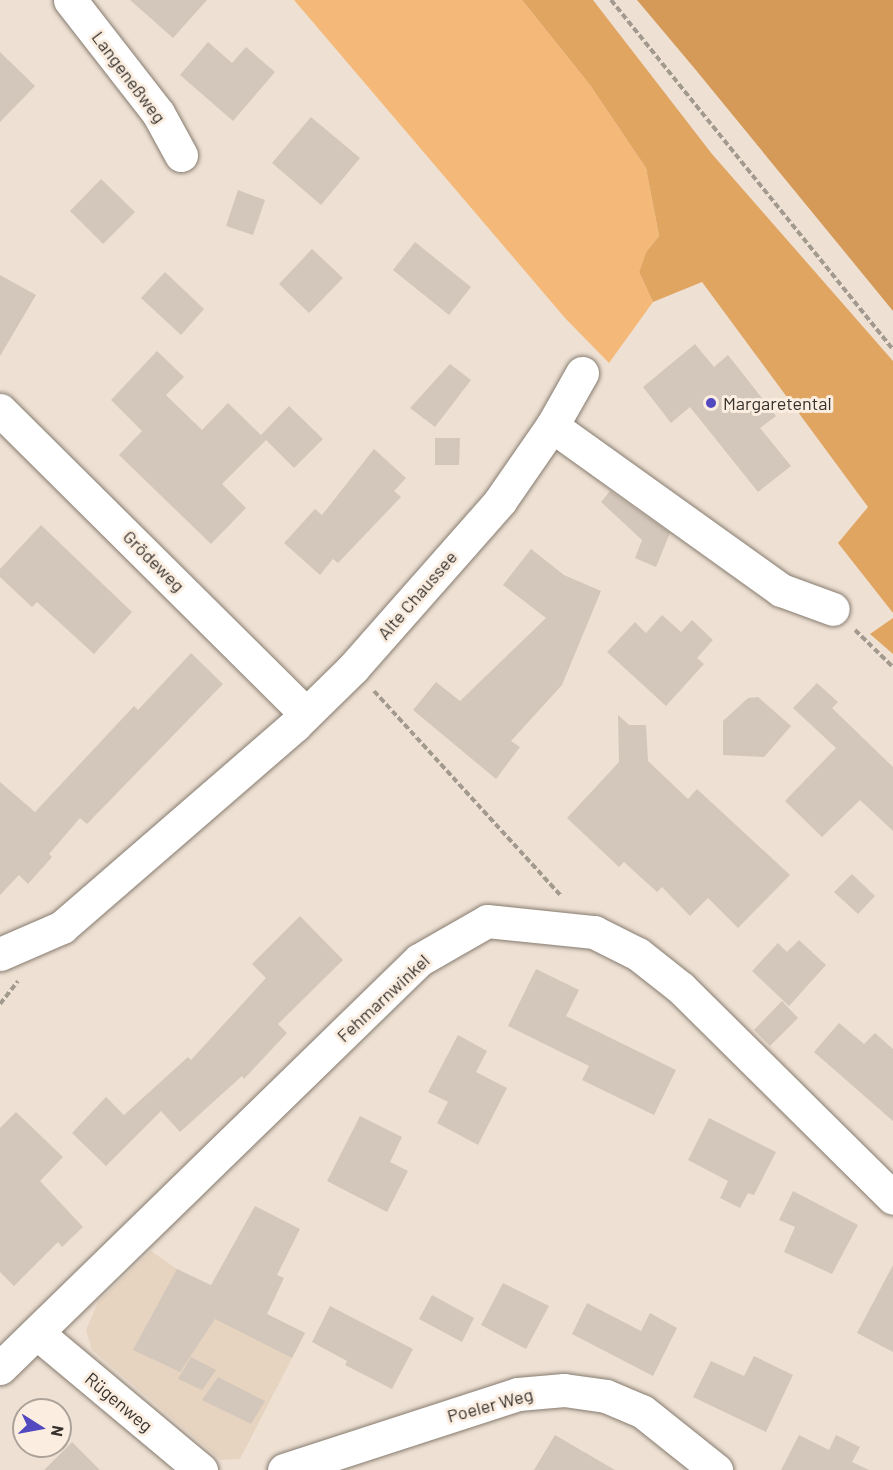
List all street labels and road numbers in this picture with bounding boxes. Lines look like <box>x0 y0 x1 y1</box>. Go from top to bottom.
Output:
street label: Langeneßweg <box>87 27 171 127</box>
street label: Grödeweg <box>119 526 189 596</box>
street label: Alte Chaussee <box>373 546 461 644</box>
street label: Fehmarnwinkel <box>332 950 434 1046</box>
street label: Rügenweg <box>81 1368 157 1436</box>
street label: Poeler Weg <box>445 1383 535 1427</box>

